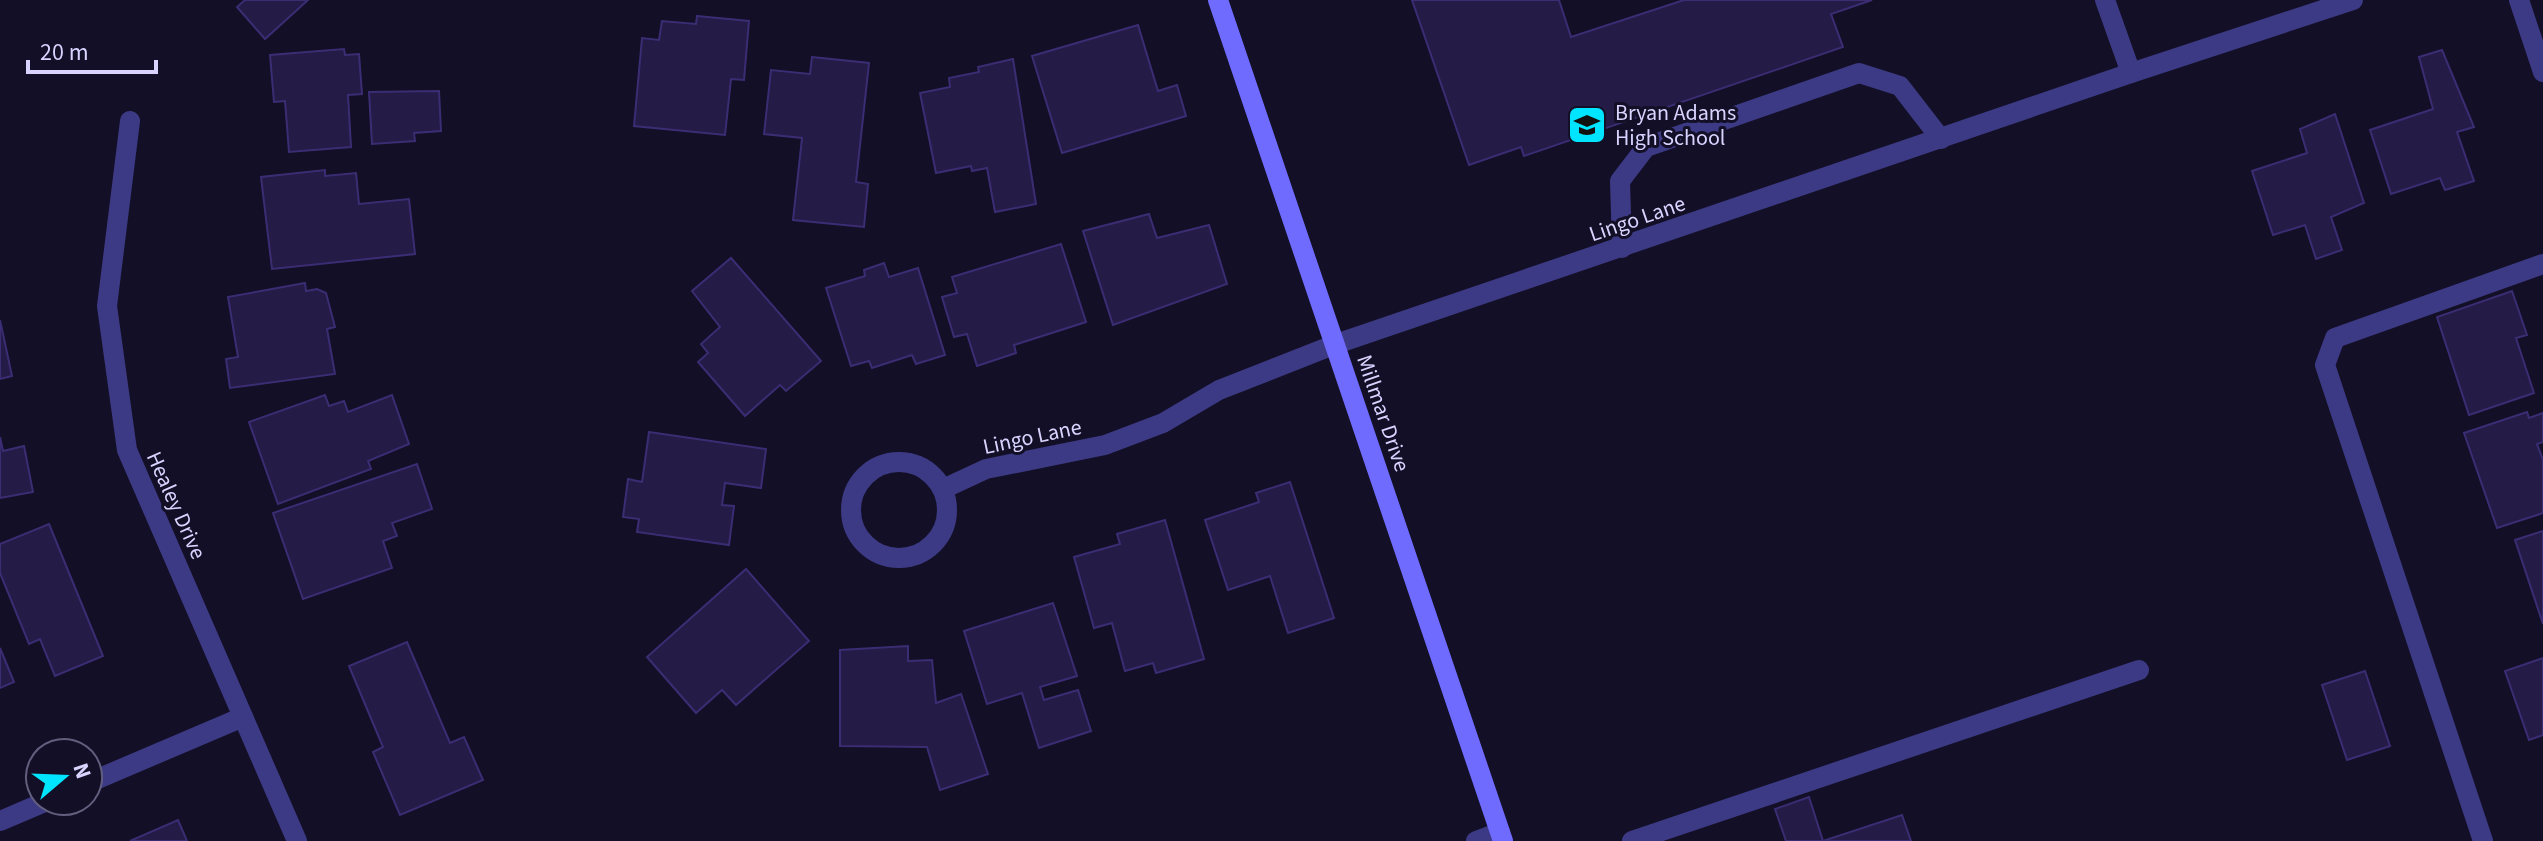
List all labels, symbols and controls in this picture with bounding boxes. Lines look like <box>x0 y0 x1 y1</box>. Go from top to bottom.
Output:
scale bar <box>28 24 156 74</box>
text: 20 m <box>40 35 89 70</box>
place label: Bryan Adams High School <box>1615 97 1736 154</box>
school or university icon: Bryan Adams High School <box>1566 104 1608 146</box>
street label: Lingo Lane <box>1585 188 1690 250</box>
street label: Millmar Drive <box>1348 351 1418 476</box>
street label: Lingo Lane <box>980 411 1085 463</box>
street label: Healey Drive <box>138 446 214 565</box>
north arrow <box>24 737 104 817</box>
text: N <box>64 759 99 783</box>

